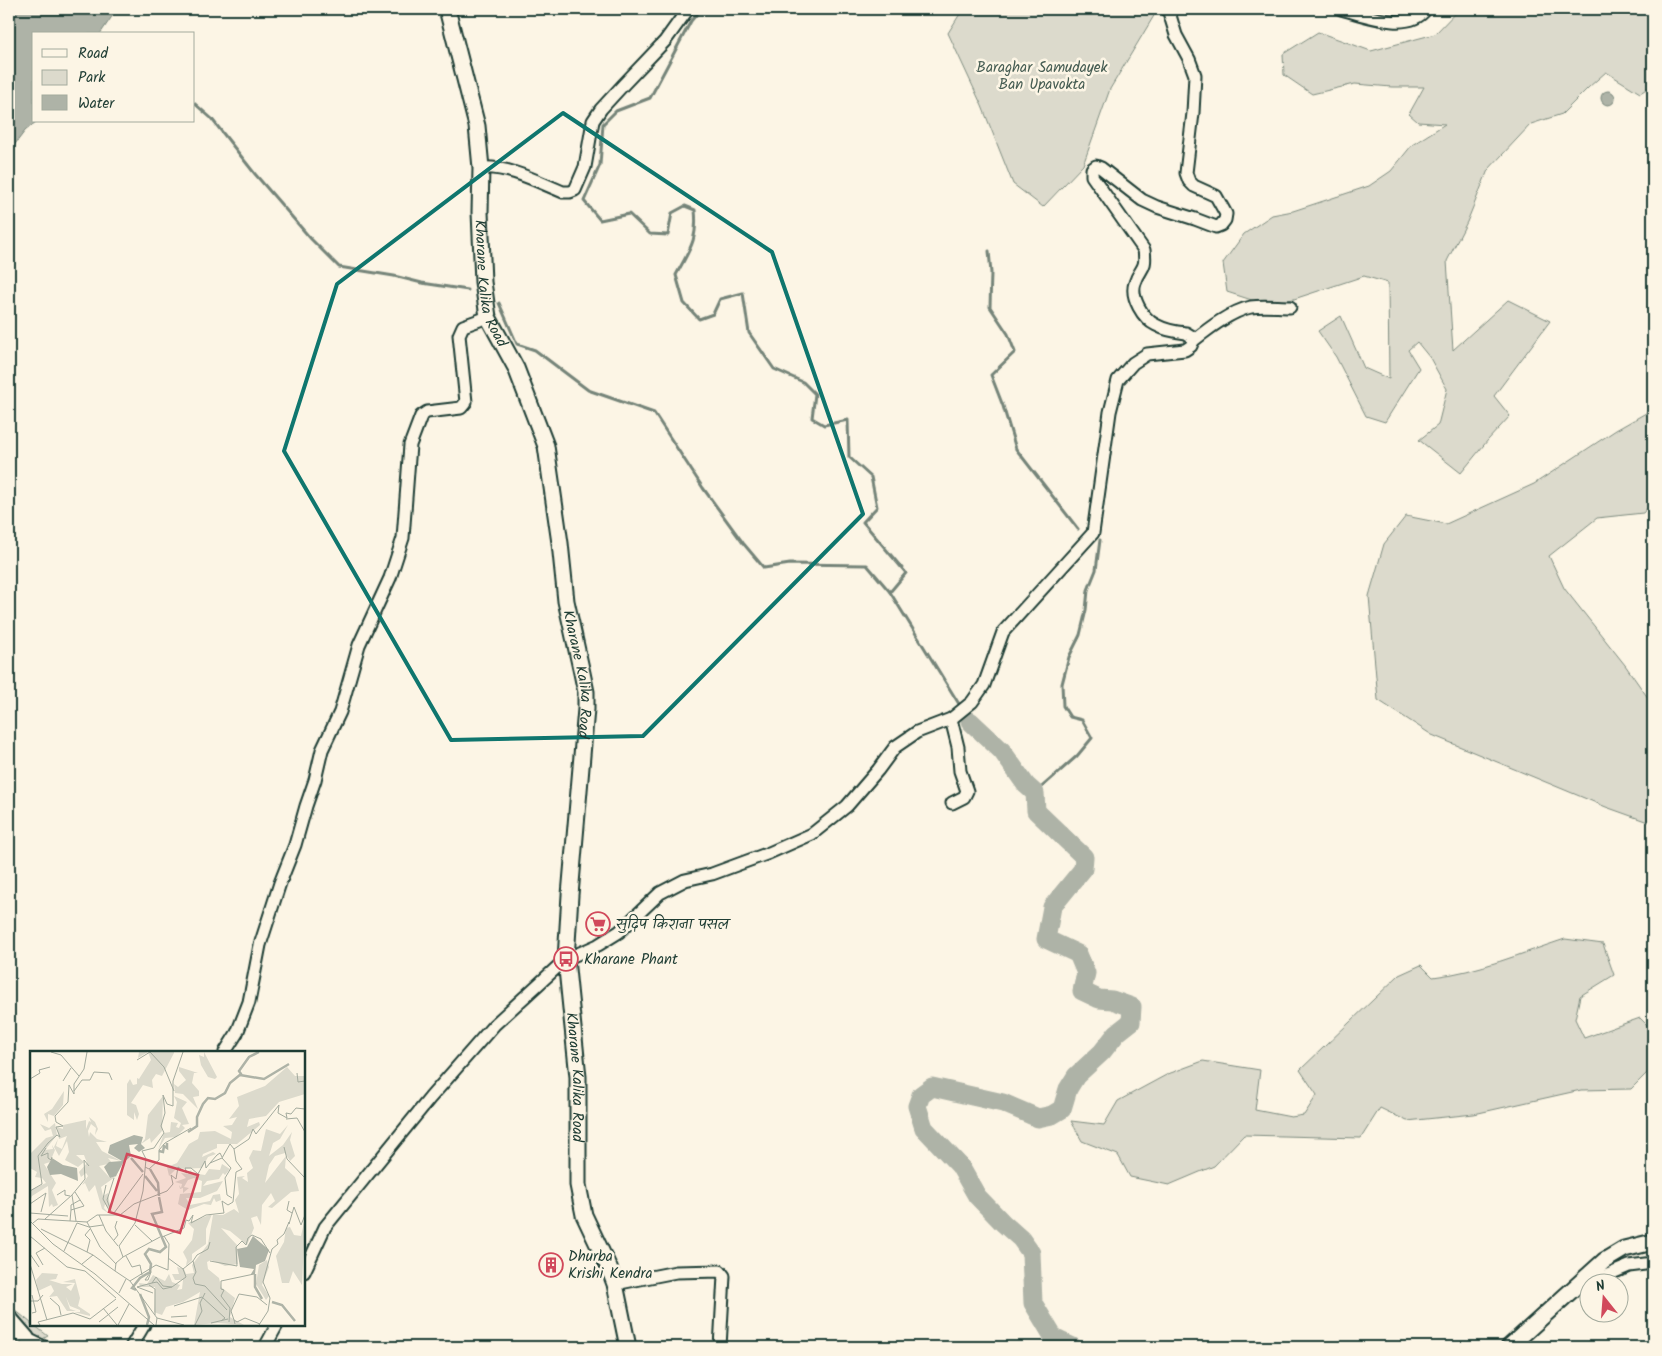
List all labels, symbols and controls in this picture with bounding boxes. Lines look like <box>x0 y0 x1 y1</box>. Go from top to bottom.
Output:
legend <box>32 32 195 122</box>
text: Road <box>78 42 109 66</box>
park label: Baraghar Samudayek Ban Upavokta <box>976 56 1109 97</box>
text: Park <box>78 66 106 90</box>
text: Water <box>78 92 115 116</box>
street label: Kharane Kalika Road <box>467 219 514 352</box>
street label: Kharane Kalika Road <box>555 608 598 740</box>
supermarket icon: सुदिप किराना पसल <box>585 911 611 937</box>
place label: सुदिप किराना पसल <box>616 913 731 937</box>
bus stop icon: Kharane Phant <box>553 946 579 972</box>
place label: Kharane Phant <box>584 948 678 972</box>
street label: Kharane Kalika Road <box>558 1011 589 1143</box>
inset map <box>30 1051 305 1326</box>
place label: Dhurba Krishi Kendra <box>568 1245 653 1286</box>
building icon: Dhurba Krishi Kendra <box>538 1252 564 1278</box>
north arrow <box>1580 1274 1630 1324</box>
text: N <box>1593 1275 1608 1298</box>

